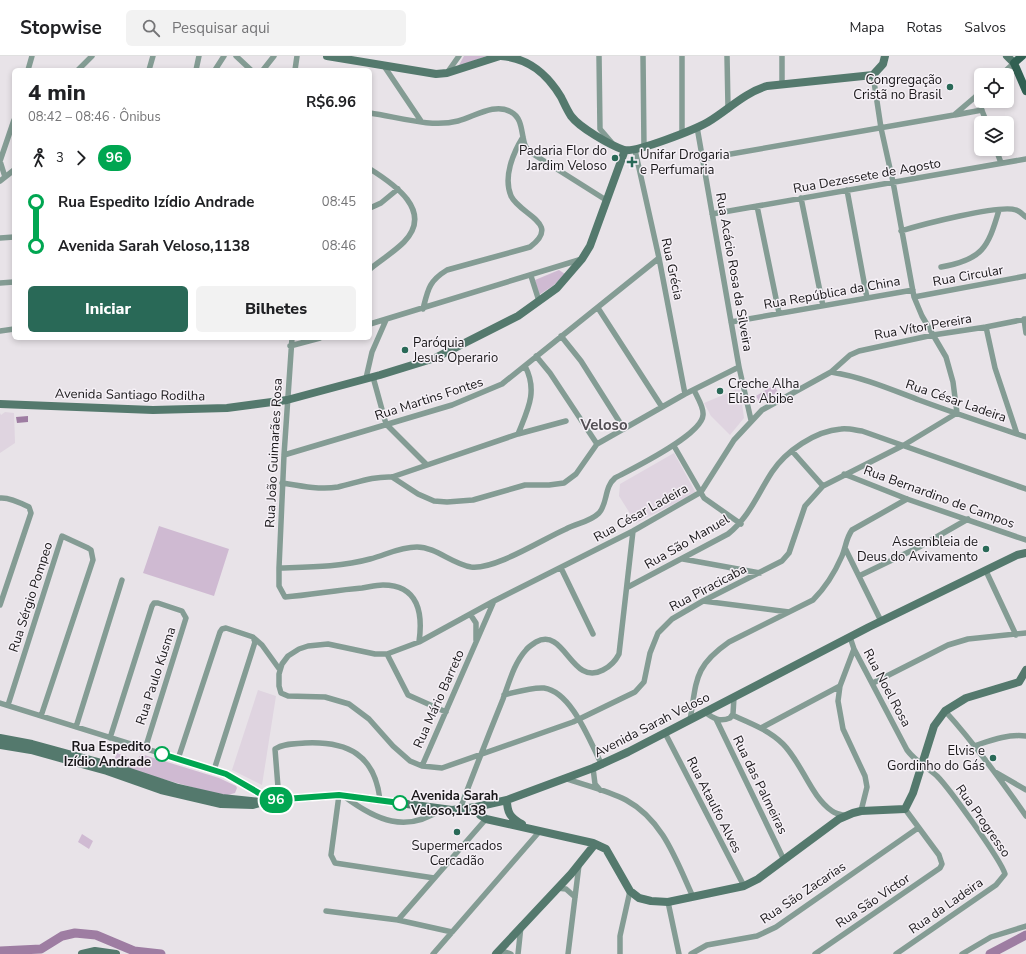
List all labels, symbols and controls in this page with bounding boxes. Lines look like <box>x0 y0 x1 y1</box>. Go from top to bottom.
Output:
search box <box>126 10 406 46</box>
text: Stopwise <box>20 15 102 41</box>
icon: search <box>140 17 162 39</box>
text: Pesquisar aqui <box>172 18 270 38</box>
text: Mapa <box>849 18 884 37</box>
text: Rotas <box>906 18 942 37</box>
text: Salvos <box>964 18 1006 37</box>
map controls <box>974 68 1014 156</box>
button: locate <box>974 68 1014 108</box>
place label: Congregação Cristã no Brasil <box>853 71 942 104</box>
text: 4 min <box>28 78 86 108</box>
marker: Congregação Cristã no Brasil <box>945 82 955 92</box>
text: R$6.96 <box>306 92 356 112</box>
text: 08:42 – 08:46 · Ônibus <box>28 108 161 126</box>
button: layers <box>974 116 1014 156</box>
place label: Padaria Flor do Jardim Veloso <box>519 142 607 175</box>
place label: Unifar Drogaria e Perfumaria <box>640 146 730 179</box>
icon: walk <box>28 147 50 169</box>
icon: forward <box>70 147 92 169</box>
text: 96 <box>106 148 123 167</box>
text: 3 <box>56 149 64 167</box>
marker: Padaria Flor do Jardim Veloso <box>610 153 620 163</box>
street label: Rua Dezessete de Agosto <box>792 154 942 198</box>
marker: Unifar Drogaria e Perfumaria <box>627 157 637 167</box>
street label: Rua Acácio Rosa da Silveira <box>711 191 757 353</box>
text: Rua Espedito Izídio Andrade <box>58 192 255 212</box>
text: 08:45 <box>322 193 356 211</box>
text: Avenida Sarah Veloso,1138 <box>58 236 250 256</box>
street label: Rua Grécia <box>657 236 687 302</box>
text: 08:46 <box>322 237 356 255</box>
street label: Rua Circular <box>931 261 1005 291</box>
street label: Rua República da China <box>762 272 902 314</box>
button: Iniciar <box>28 286 188 332</box>
button: Bilhetes <box>196 286 356 332</box>
street label: Rua Vítor Pereira <box>873 310 973 344</box>
place label: Paróquia Jesus Operario <box>412 334 498 367</box>
marker: Paróquia Jesus Operario <box>400 345 410 355</box>
street label: Rua Martins Fontes <box>373 373 485 425</box>
place label: Creche Alha Elias Abibe <box>728 375 800 408</box>
street label: Rua César Ladeira <box>903 375 1009 427</box>
street label: Rua João Guimarães Rosa <box>261 378 287 528</box>
street label: Avenida Santiago Rodilha <box>55 385 205 405</box>
marker: Creche Alha Elias Abibe <box>715 386 725 396</box>
district label: Veloso <box>579 415 628 435</box>
street label: Rua Bernardino de Campos <box>861 461 1017 533</box>
street label: Rua César Ladeira <box>590 480 692 546</box>
street label: Rua São Manuel <box>641 510 733 574</box>
place label: Assembleia de Deus do Avivamento <box>857 533 978 566</box>
street label: Rua Sérgio Pompeo <box>5 540 57 654</box>
marker: Assembleia de Deus do Avivamento <box>981 544 991 554</box>
street label: Rua Piracicaba <box>666 560 750 616</box>
street label: Rua Paulo Kusma <box>132 625 180 727</box>
street label: Rua Noel Rosa <box>859 646 915 730</box>
street label: Rua Mário Barreto <box>409 647 469 751</box>
street label: Avenida Sarah Veloso <box>591 688 713 762</box>
street label: Rua das Palmeiras <box>728 733 792 837</box>
place label: Rua Espedito Izídio Andrade <box>64 738 151 771</box>
place label: Elvis e Gordinho do Gás <box>887 742 985 775</box>
marker: Rua Espedito Izídio Andrade <box>154 746 170 762</box>
marker: Elvis e Gordinho do Gás <box>988 753 998 763</box>
street label: Rua Ataulfo Alves <box>682 754 746 856</box>
street label: Rua Progresso <box>951 781 1015 861</box>
line badge: 96 <box>258 787 294 813</box>
place label: Avenida Sarah Veloso,1138 <box>410 787 498 820</box>
text: 96 <box>268 790 284 809</box>
marker: Avenida Sarah Veloso,1138 <box>392 795 408 811</box>
marker: Supermercados Cercadão <box>452 827 462 837</box>
place label: Supermercados Cercadão <box>412 837 502 870</box>
street label: Rua São Zacarias <box>757 858 849 928</box>
street label: Rua São Victor <box>832 869 914 933</box>
street label: Rua da Ladeira <box>905 874 987 938</box>

